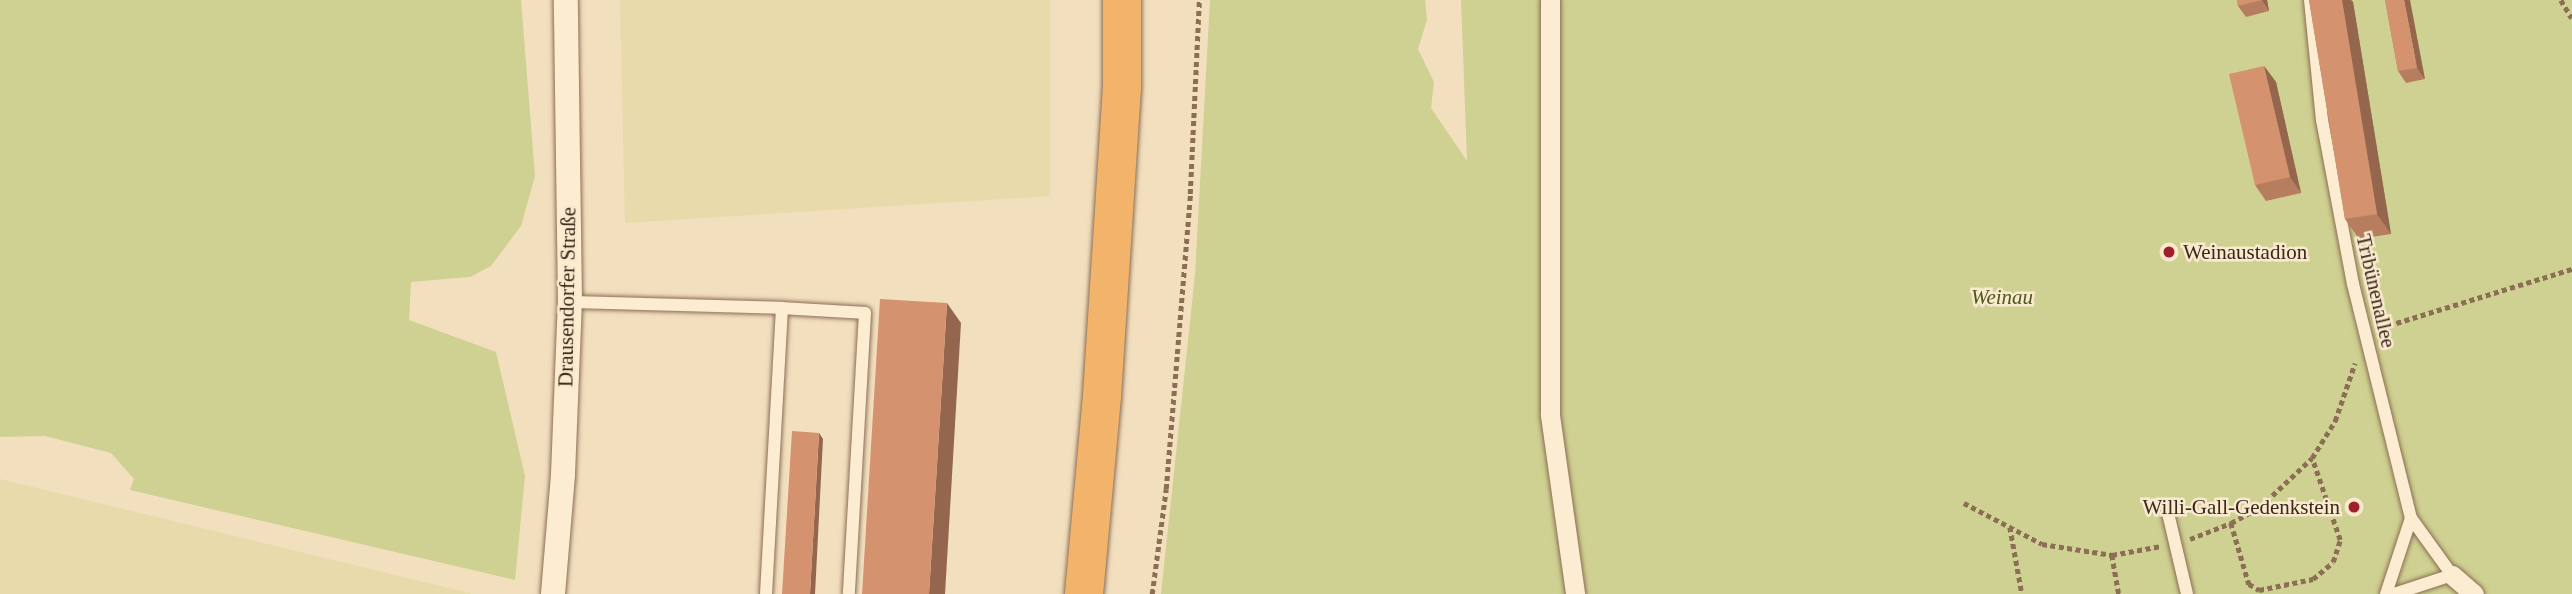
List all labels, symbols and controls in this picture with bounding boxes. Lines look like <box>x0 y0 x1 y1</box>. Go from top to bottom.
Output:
street label: Drausendorfer Straße <box>553 207 581 387</box>
street label: Tribünenallee <box>2351 232 2401 350</box>
place label: Weinaustadion <box>2183 239 2307 265</box>
marker: Weinaustadion <box>2161 244 2177 260</box>
park label: Weinau <box>1971 284 2033 310</box>
place label: Willi-Gall-Gedenkstein <box>2143 494 2340 520</box>
marker: Willi-Gall-Gedenkstein <box>2346 499 2362 515</box>

